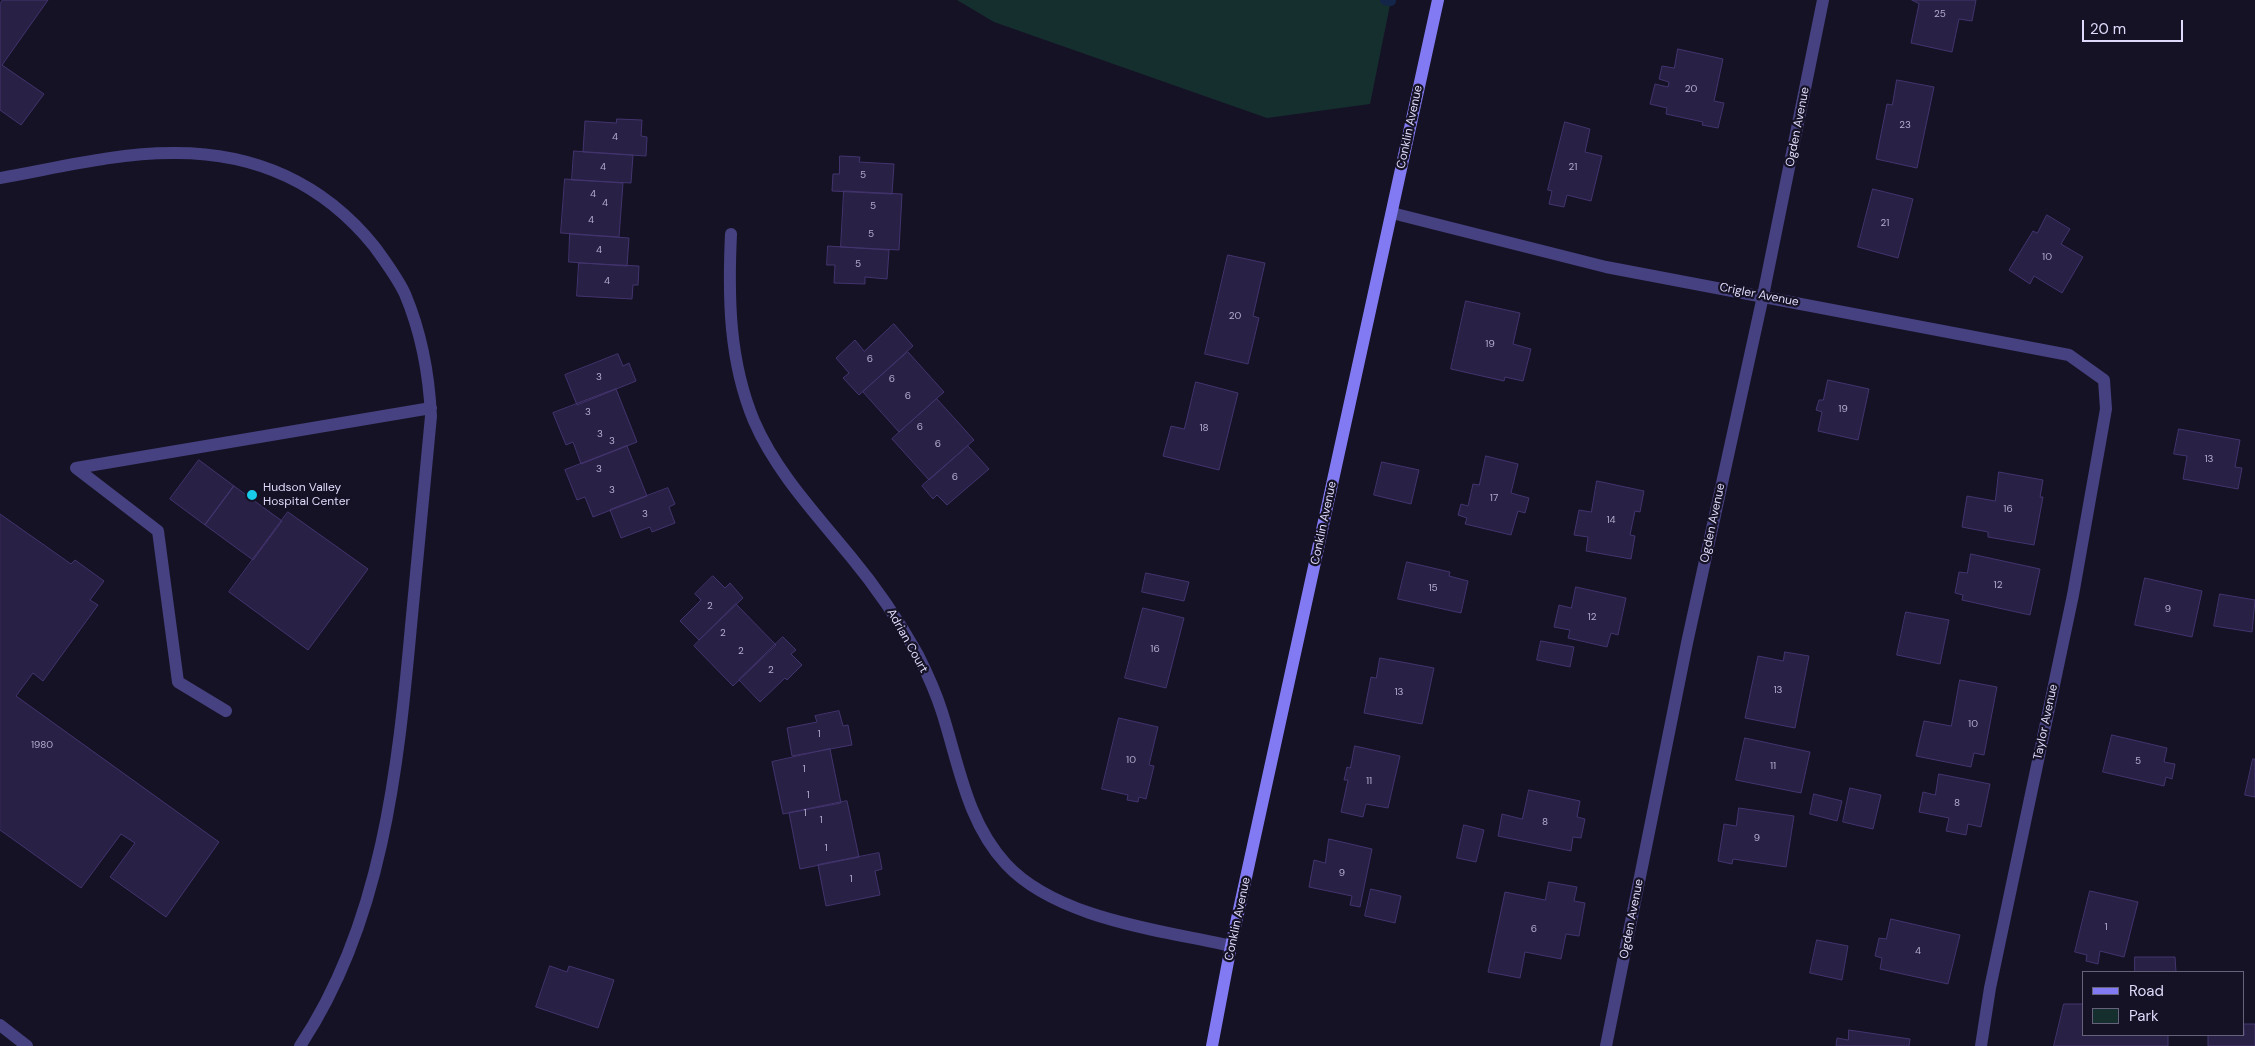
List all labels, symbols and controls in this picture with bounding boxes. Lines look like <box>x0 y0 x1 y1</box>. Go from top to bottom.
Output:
house number: 25 <box>1934 8 1946 20</box>
scale bar <box>2085 10 2186 42</box>
text: 20 m <box>2090 19 2126 39</box>
house number: 20 <box>1685 83 1697 95</box>
street label: Conklin Avenue <box>1394 84 1426 170</box>
street label: Ogden Avenue <box>1783 86 1813 168</box>
house number: 23 <box>1899 119 1911 131</box>
house number: 4 <box>612 131 618 143</box>
house number: 4 <box>600 161 606 173</box>
house number: 21 <box>1569 161 1577 173</box>
house number: 5 <box>860 169 866 181</box>
house number: 4 <box>590 188 596 200</box>
house number: 4 <box>602 197 608 209</box>
house number: 5 <box>870 200 876 212</box>
house number: 4 <box>588 214 594 226</box>
house number: 21 <box>1881 217 1889 229</box>
house number: 5 <box>868 228 874 240</box>
house number: 4 <box>596 244 602 256</box>
house number: 10 <box>2042 251 2052 263</box>
house number: 5 <box>855 258 861 270</box>
house number: 4 <box>604 275 610 287</box>
street label: Crigler Avenue <box>1718 280 1800 310</box>
house number: 20 <box>1229 310 1241 322</box>
house number: 19 <box>1485 338 1495 350</box>
house number: 6 <box>867 353 873 365</box>
house number: 3 <box>596 371 602 383</box>
house number: 6 <box>889 373 895 385</box>
house number: 6 <box>905 390 911 402</box>
house number: 19 <box>1838 403 1848 415</box>
house number: 3 <box>585 406 591 418</box>
house number: 6 <box>917 421 923 433</box>
house number: 18 <box>1199 422 1209 434</box>
house number: 3 <box>597 428 603 440</box>
house number: 3 <box>609 435 615 447</box>
house number: 6 <box>935 438 941 450</box>
house number: 13 <box>2204 453 2214 465</box>
house number: 3 <box>596 463 602 475</box>
house number: 6 <box>952 471 958 483</box>
street label: Conklin Avenue <box>1308 480 1340 566</box>
place label: Hudson Valley Hospital Center <box>263 481 350 509</box>
street label: Ogden Avenue <box>1698 482 1728 564</box>
house number: 3 <box>609 484 615 496</box>
marker: Hudson Valley Hospital Center <box>245 488 259 502</box>
house number: 17 <box>1490 492 1498 504</box>
house number: 16 <box>2003 503 2013 515</box>
house number: 3 <box>642 508 648 520</box>
house number: 14 <box>1606 514 1616 526</box>
house number: 12 <box>1994 579 2002 591</box>
house number: 15 <box>1428 582 1438 594</box>
house number: 2 <box>707 600 713 612</box>
house number: 9 <box>2165 603 2171 615</box>
street label: Adrian Court <box>884 607 930 675</box>
house number: 12 <box>1588 611 1596 623</box>
house number: 2 <box>720 627 726 639</box>
house number: 16 <box>1150 643 1160 655</box>
house number: 2 <box>738 645 744 657</box>
house number: 2 <box>768 664 774 676</box>
street label: Taylor Avenue <box>2031 683 2061 761</box>
house number: 13 <box>1773 684 1783 696</box>
house number: 13 <box>1394 686 1404 698</box>
house number: 10 <box>1968 718 1978 730</box>
house number: 1 <box>817 728 821 740</box>
house number: 1980 <box>31 739 53 751</box>
house number: 10 <box>1126 754 1136 766</box>
house number: 5 <box>2135 755 2141 767</box>
house number: 11 <box>1770 760 1776 772</box>
house number: 1 <box>802 763 806 775</box>
house number: 11 <box>1366 775 1372 787</box>
house number: 1 <box>806 789 810 801</box>
house number: 8 <box>1954 797 1960 809</box>
house number: 1 <box>803 807 807 819</box>
house number: 1 <box>819 814 823 826</box>
house number: 8 <box>1542 816 1548 828</box>
house number: 9 <box>1754 832 1760 844</box>
house number: 1 <box>824 842 828 854</box>
house number: 9 <box>1339 867 1345 879</box>
house number: 1 <box>849 873 853 885</box>
street label: Conklin Avenue <box>1222 876 1254 962</box>
street label: Ogden Avenue <box>1617 878 1647 960</box>
house number: 1 <box>2104 921 2108 933</box>
house number: 6 <box>1531 923 1537 935</box>
house number: 4 <box>1915 945 1921 957</box>
legend <box>2082 971 2245 1036</box>
text: Road <box>2129 981 2164 1001</box>
text: Park <box>2129 1006 2159 1026</box>

